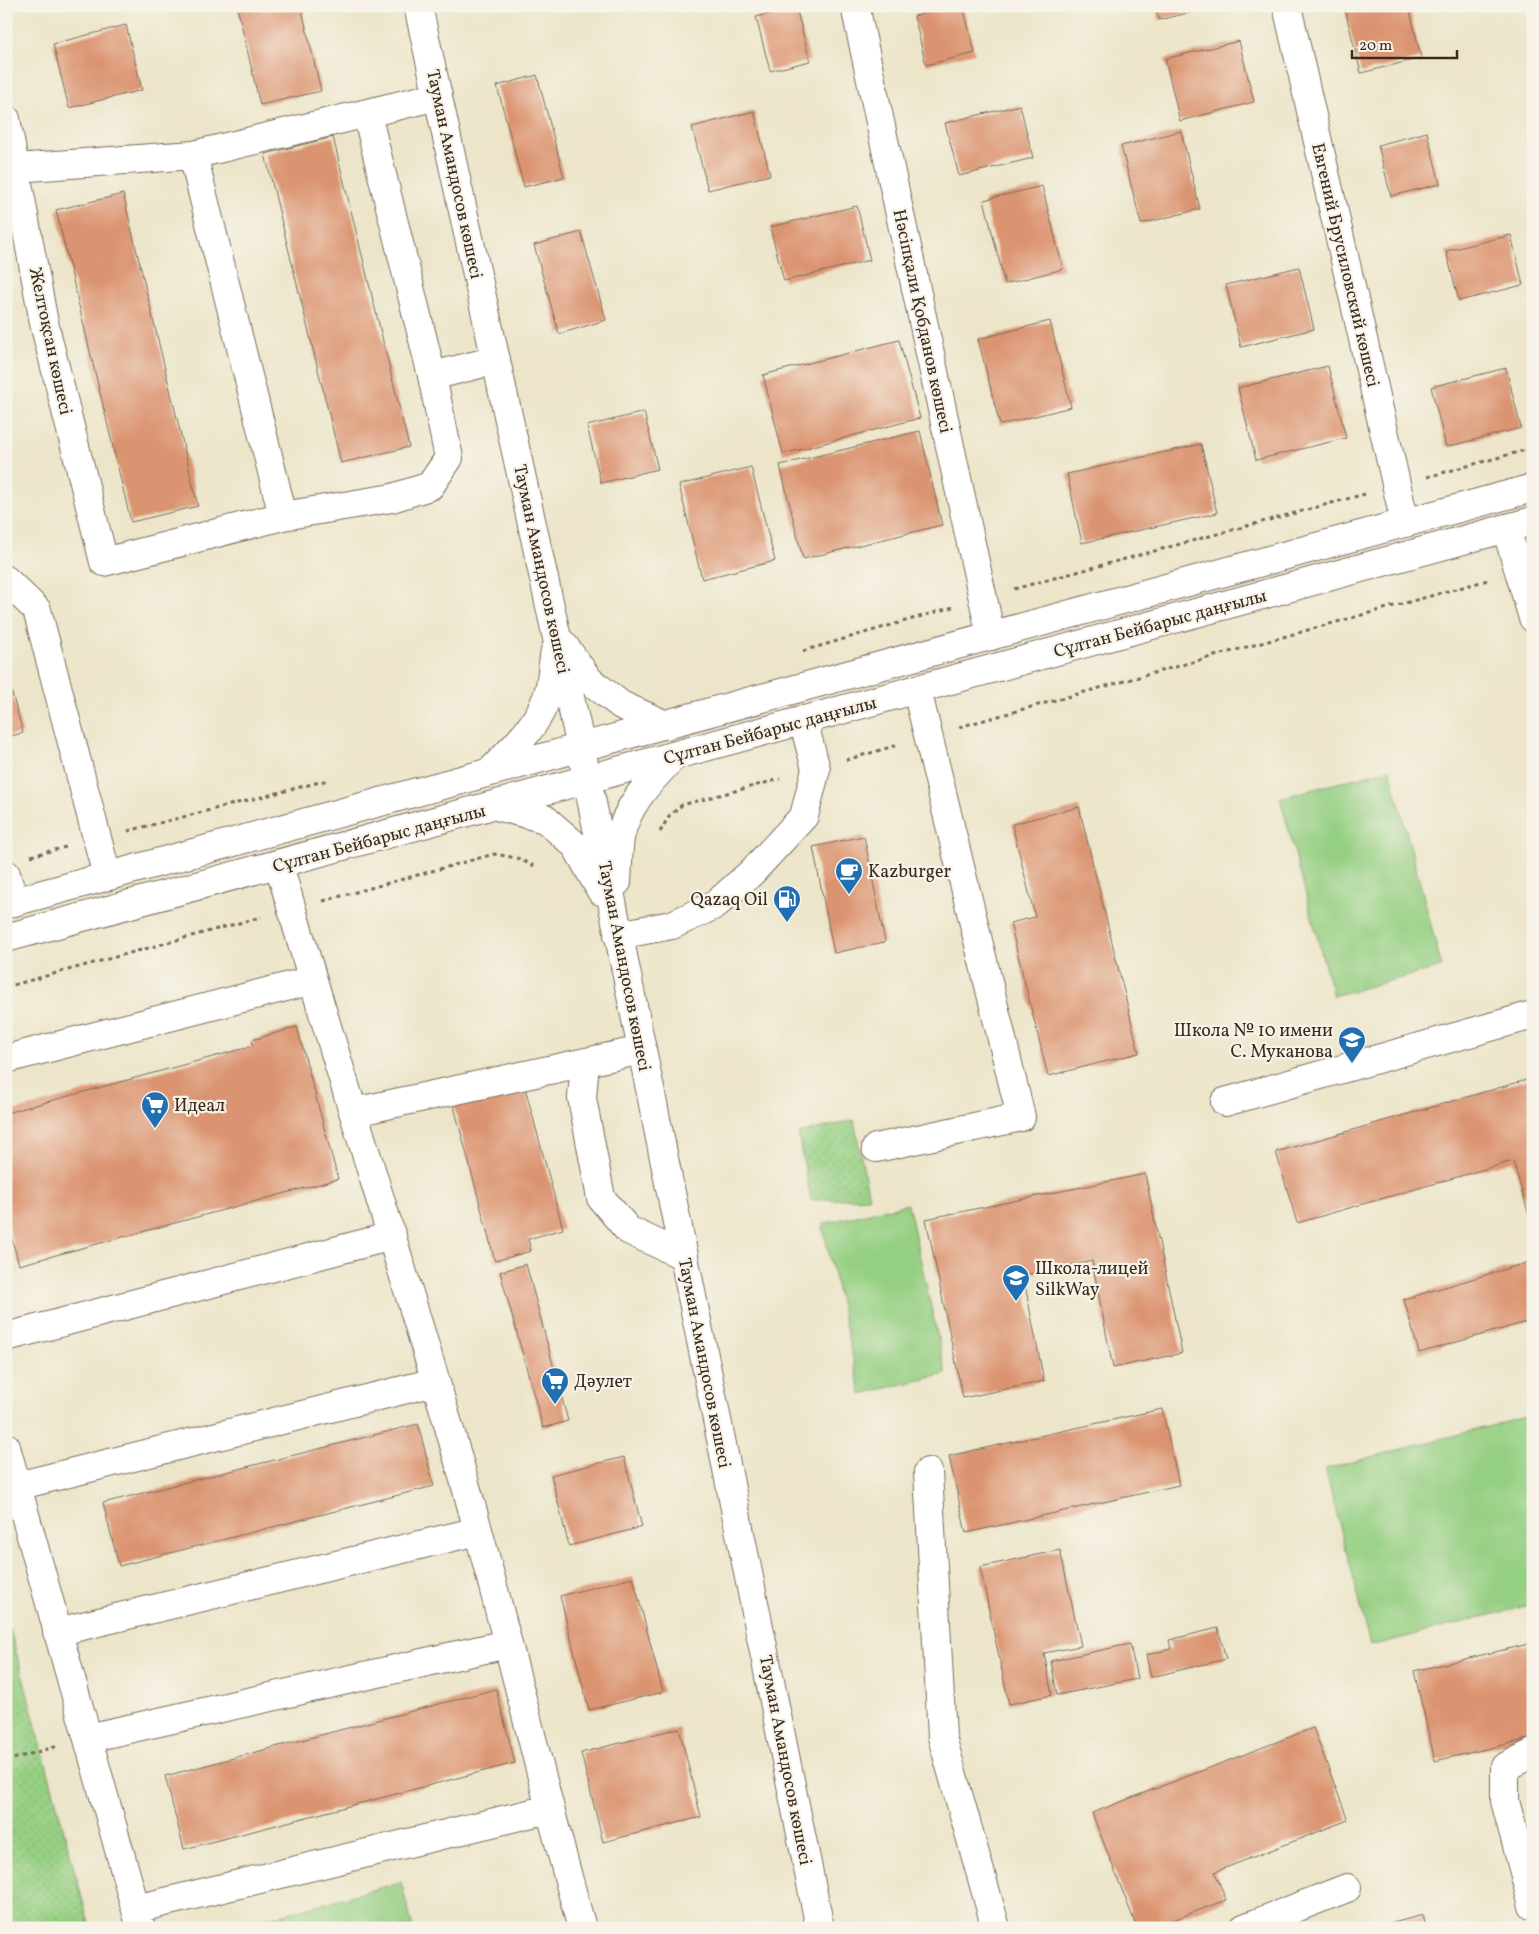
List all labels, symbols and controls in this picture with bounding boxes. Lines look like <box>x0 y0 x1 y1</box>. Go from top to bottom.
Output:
scale bar <box>1352 28 1456 60</box>
text: 20 m <box>1359 36 1392 57</box>
street label: Тауман Амандосов көшесі <box>419 67 488 281</box>
street label: Евгений Брусиловский көшесі <box>1304 141 1385 390</box>
street label: Нәсіпқали Қобданов көшесі <box>886 207 958 436</box>
street label: Желтоқсан көшесі <box>22 265 77 417</box>
street label: Тауман Амандосов көшесі <box>506 462 575 676</box>
street label: Сұлтан Бейбарыс даңғылы <box>1051 584 1270 665</box>
street label: Сұлтан Бейбарыс даңғылы <box>661 691 880 772</box>
street label: Сұлтан Бейбарыс даңғылы <box>270 799 489 880</box>
cafe icon: Kazburger <box>834 856 864 895</box>
street label: Тауман Амандосов көшесі <box>591 859 656 1074</box>
place label: Kazburger <box>868 860 951 885</box>
fuel station icon: Qazaq Oil <box>772 884 802 923</box>
place label: Qazaq Oil <box>691 888 768 913</box>
place label: Школа № 10 имени С. Муканова <box>1174 1019 1333 1065</box>
school or university icon: Школа № 10 имени С. Муканова <box>1337 1025 1367 1064</box>
supermarket icon: Идеал <box>140 1090 170 1129</box>
place label: Идеал <box>174 1094 225 1119</box>
street label: Тауман Амандосов көшесі <box>671 1256 736 1471</box>
place label: Школа-лицей SilkWay <box>1035 1257 1148 1303</box>
school or university icon: Школа-лицей SilkWay <box>1001 1263 1031 1302</box>
supermarket icon: Дәулет <box>540 1366 570 1405</box>
place label: Дәулет <box>574 1370 632 1395</box>
street label: Тауман Амандосов көшесі <box>752 1653 817 1868</box>

